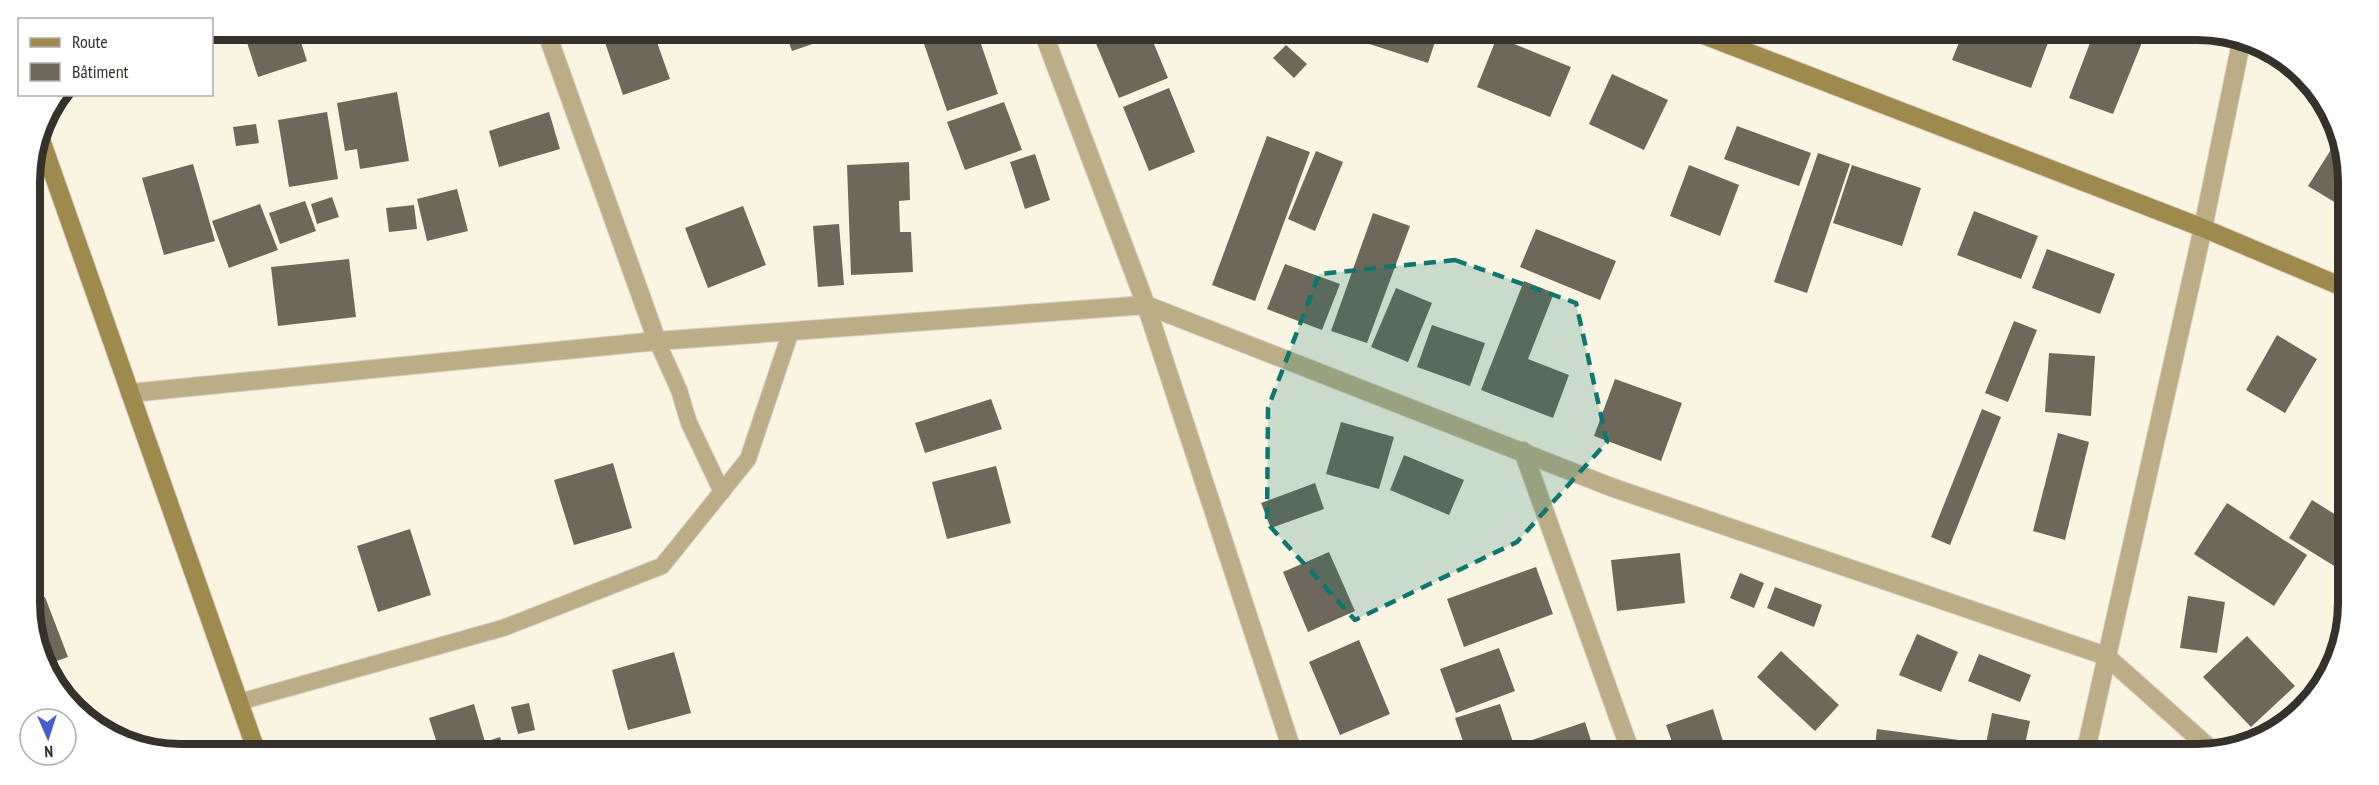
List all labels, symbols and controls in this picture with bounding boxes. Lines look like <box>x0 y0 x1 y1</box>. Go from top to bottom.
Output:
legend <box>18 18 213 96</box>
text: Route <box>72 30 108 53</box>
text: Bâtiment <box>72 60 129 83</box>
north arrow <box>18 707 78 767</box>
text: N <box>44 742 54 762</box>

